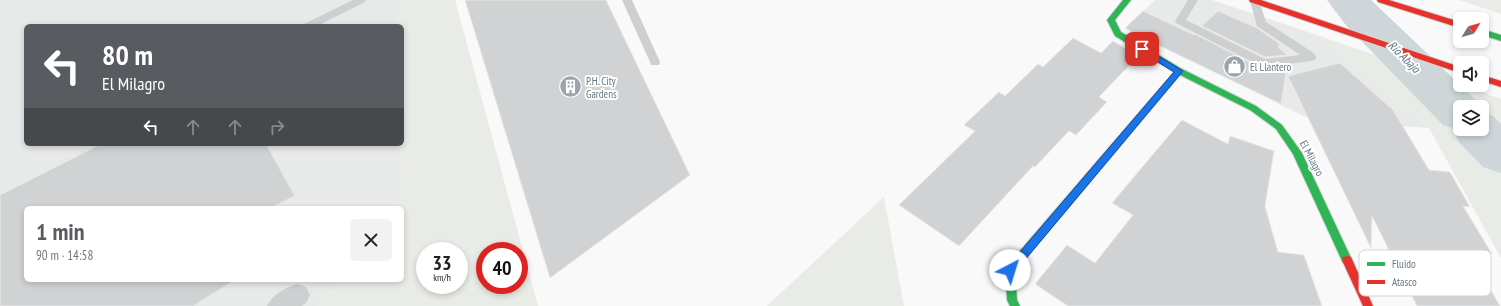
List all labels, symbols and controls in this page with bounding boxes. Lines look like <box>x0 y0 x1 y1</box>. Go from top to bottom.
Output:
north arrow <box>1453 12 1489 48</box>
map controls <box>1453 12 1489 136</box>
pin <box>1125 32 1159 66</box>
text: 80 m <box>102 36 153 73</box>
water label: Río Abajo <box>1385 37 1424 76</box>
icon: arrive <box>1131 38 1153 60</box>
icon: left <box>36 40 88 92</box>
shop icon: El Llantero <box>1221 54 1247 80</box>
button: sound <box>1453 56 1489 92</box>
place label: El Llantero <box>1250 60 1291 74</box>
text: El Milagro <box>102 72 165 95</box>
building icon: P.H. City Gardens <box>557 74 583 100</box>
place label: P.H. City Gardens <box>586 74 617 101</box>
button: layers <box>1453 100 1489 136</box>
icon: left <box>140 116 162 138</box>
icon: ahead <box>182 116 204 138</box>
icon: ahead <box>224 116 246 138</box>
icon: right <box>266 116 288 138</box>
street label: El Milagro <box>1297 138 1327 178</box>
text: 1 min <box>36 216 84 247</box>
button: close <box>350 219 392 261</box>
speed limit sign: 40 <box>476 242 528 294</box>
text: 90 m · 14:58 <box>36 247 93 264</box>
position arrow <box>989 249 1031 291</box>
text: 33 <box>432 250 452 276</box>
legend <box>1359 250 1491 296</box>
text: Fluido <box>1392 257 1416 271</box>
text: km/h <box>433 271 451 284</box>
text: Atasco <box>1392 275 1417 289</box>

